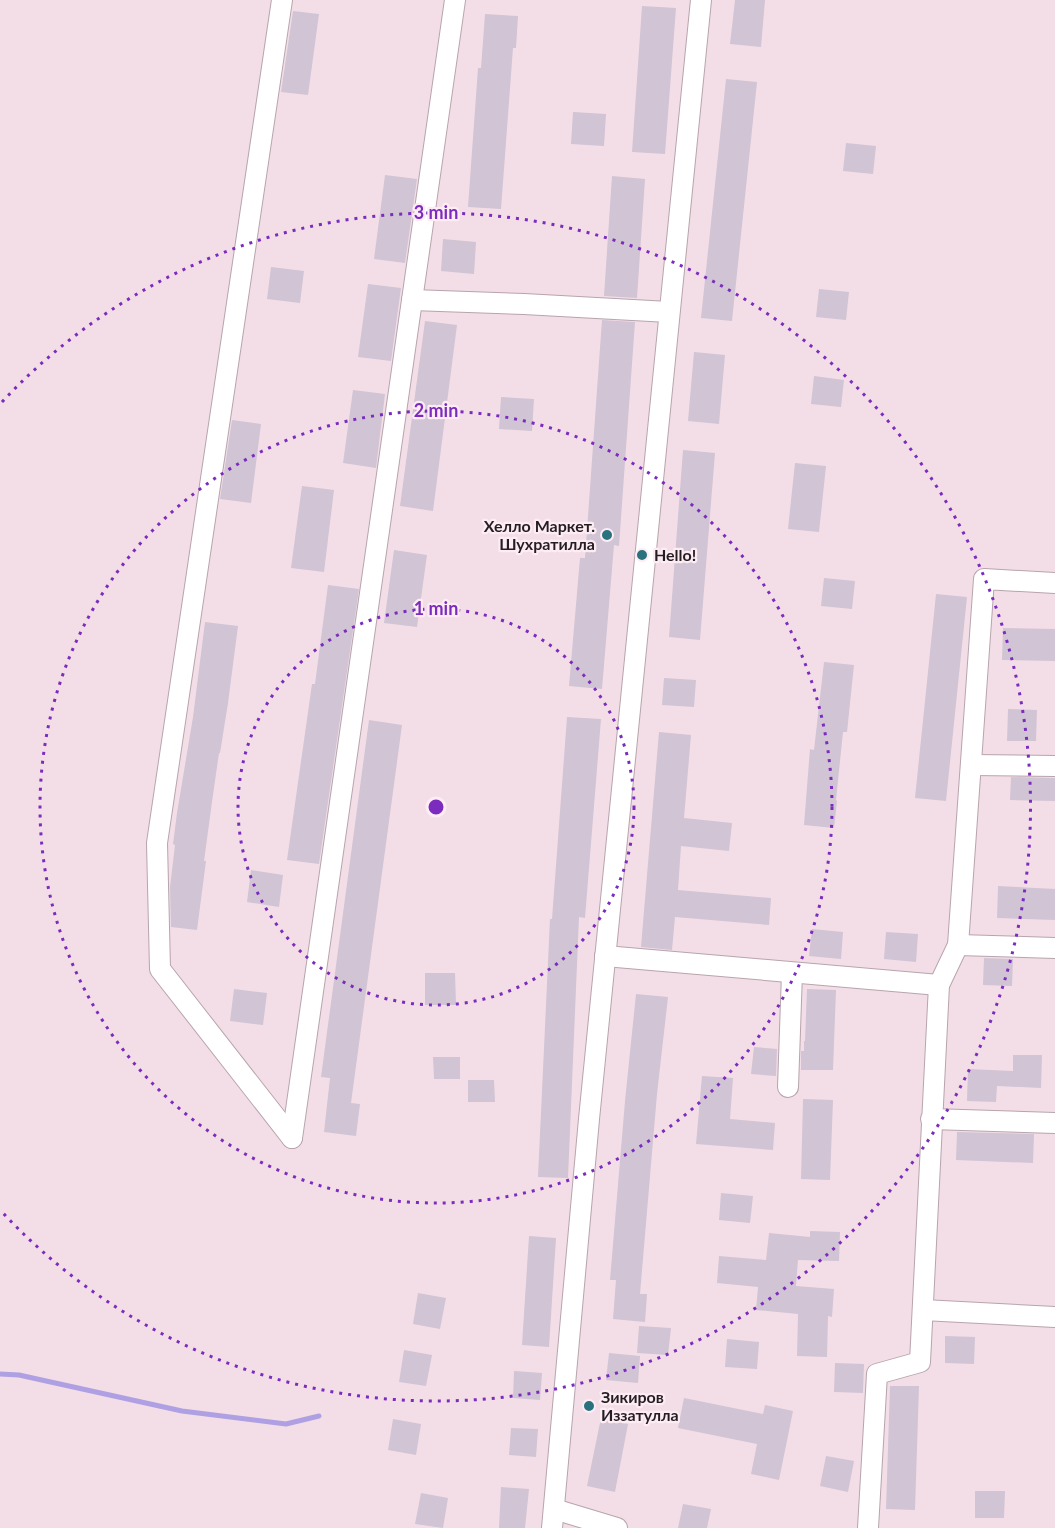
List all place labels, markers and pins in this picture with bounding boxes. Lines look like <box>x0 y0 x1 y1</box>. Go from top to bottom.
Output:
place label: Хелло Маркет. Шухратилла <box>484 516 595 553</box>
marker: Хелло Маркет. Шухратилла <box>600 528 614 542</box>
place label: Hello! <box>654 545 696 564</box>
marker: Hello! <box>635 548 649 562</box>
centre of rings <box>426 797 446 817</box>
place label: Зикиров Иззатулла <box>601 1387 679 1424</box>
marker: Зикиров Иззатулла <box>582 1399 596 1413</box>

